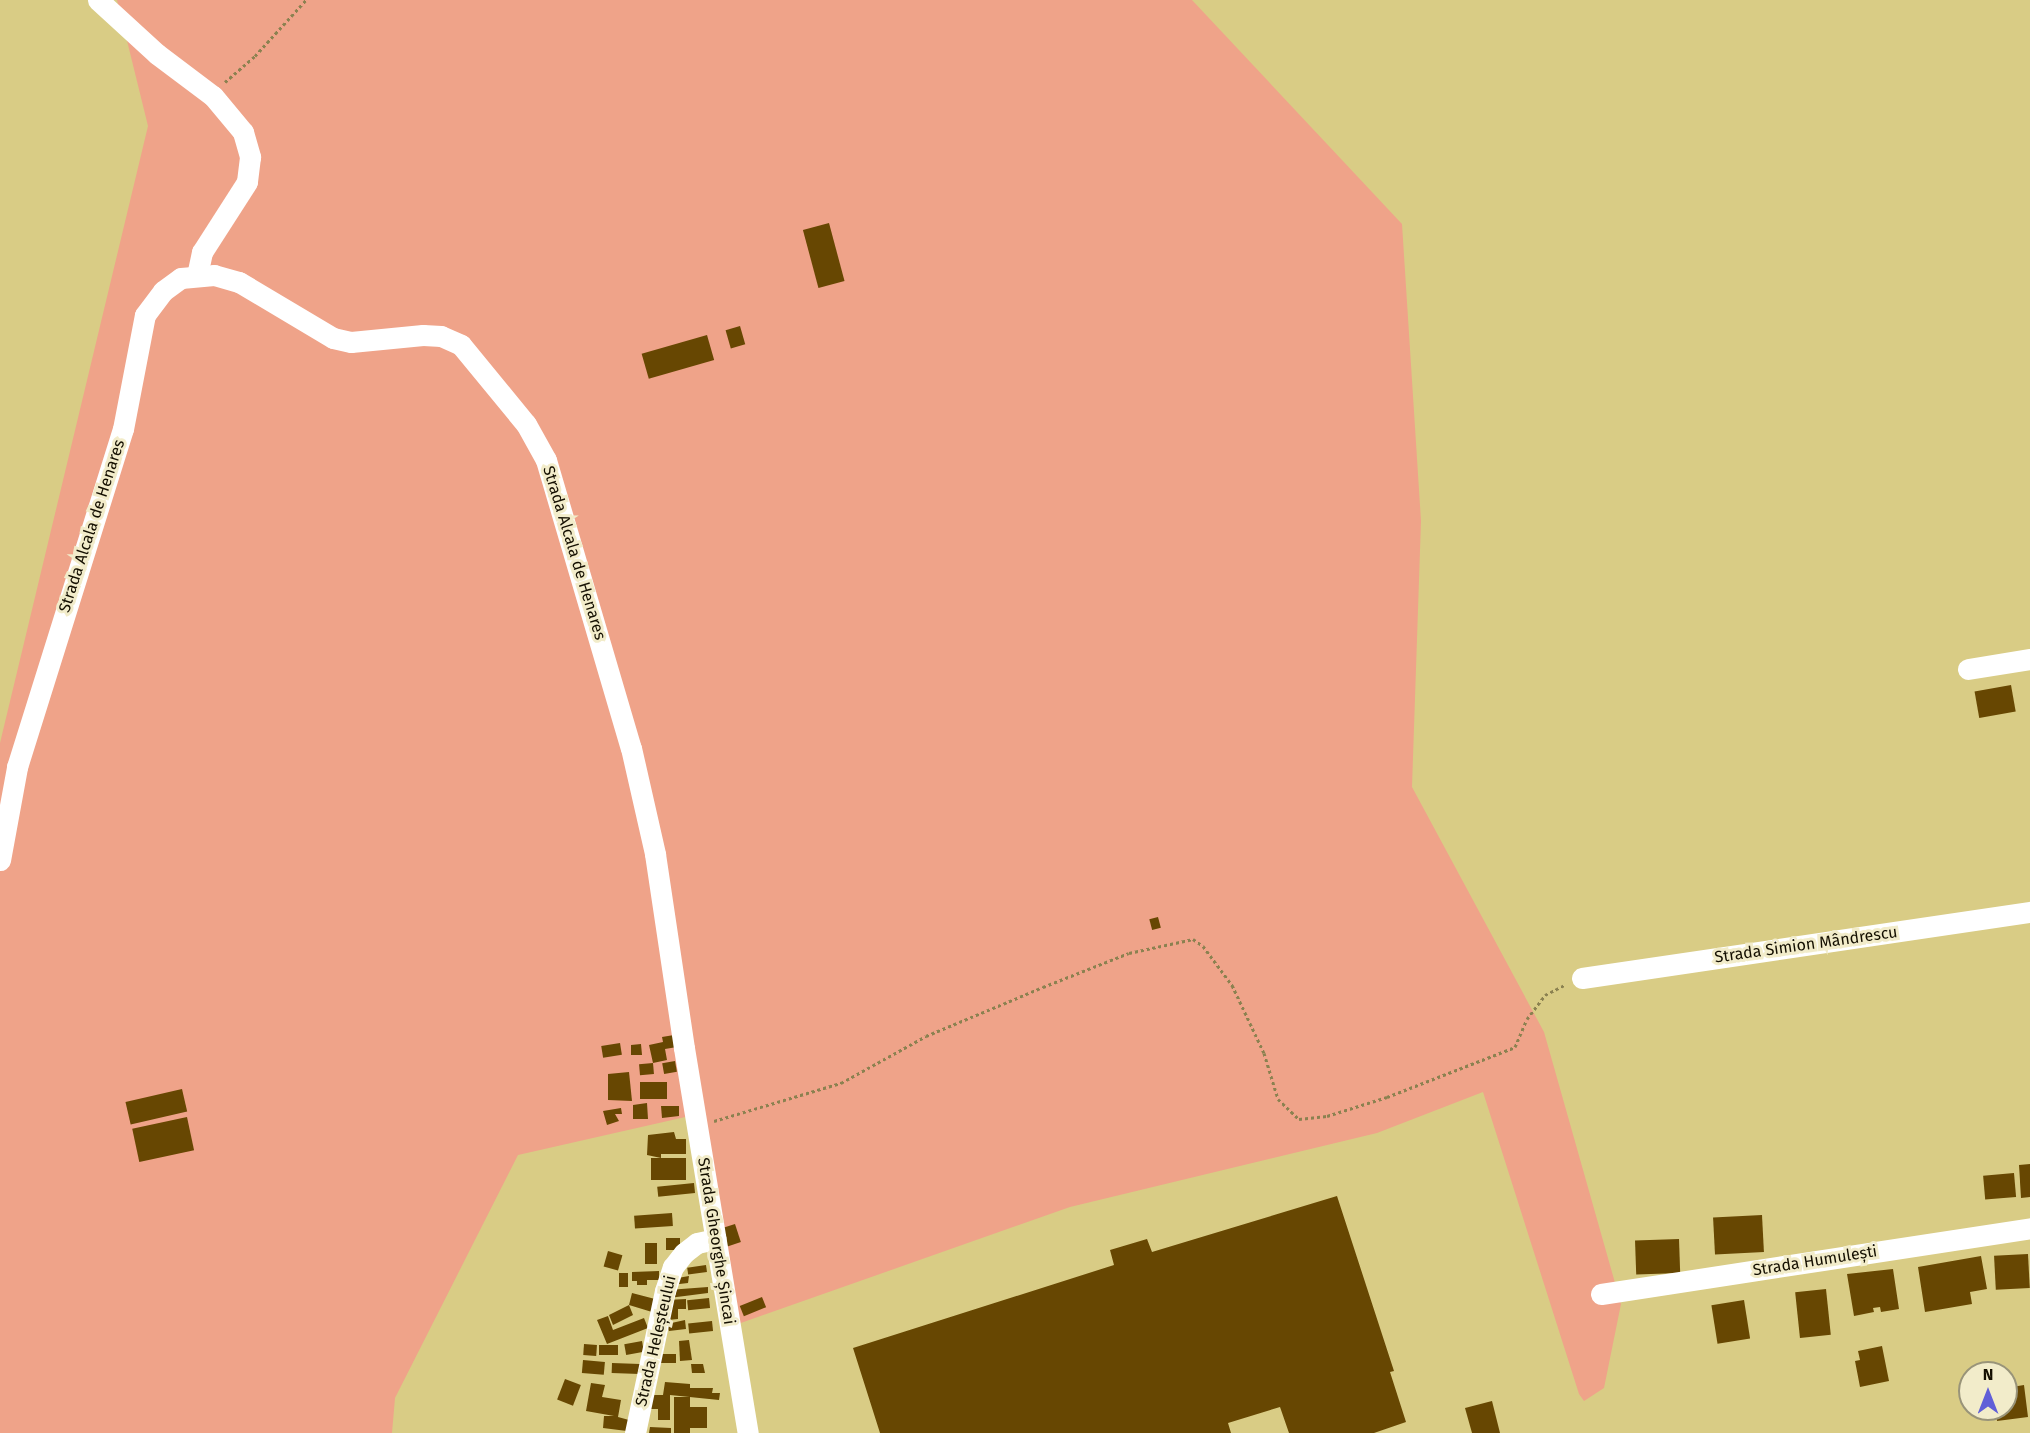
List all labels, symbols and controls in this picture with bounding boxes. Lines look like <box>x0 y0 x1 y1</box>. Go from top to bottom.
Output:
street label: Strada Alcala de Henares <box>55 437 129 615</box>
street label: Strada Alcala de Henares <box>538 464 610 642</box>
street label: Strada Simion Mândrescu <box>1713 923 1899 967</box>
street label: Strada Gheorghe Șincai <box>693 1156 739 1326</box>
street label: Strada Humulești <box>1751 1242 1879 1280</box>
street label: Strada Heleșteului <box>632 1274 680 1408</box>
north arrow <box>1958 1361 2018 1421</box>
text: N <box>1983 1365 1993 1384</box>

